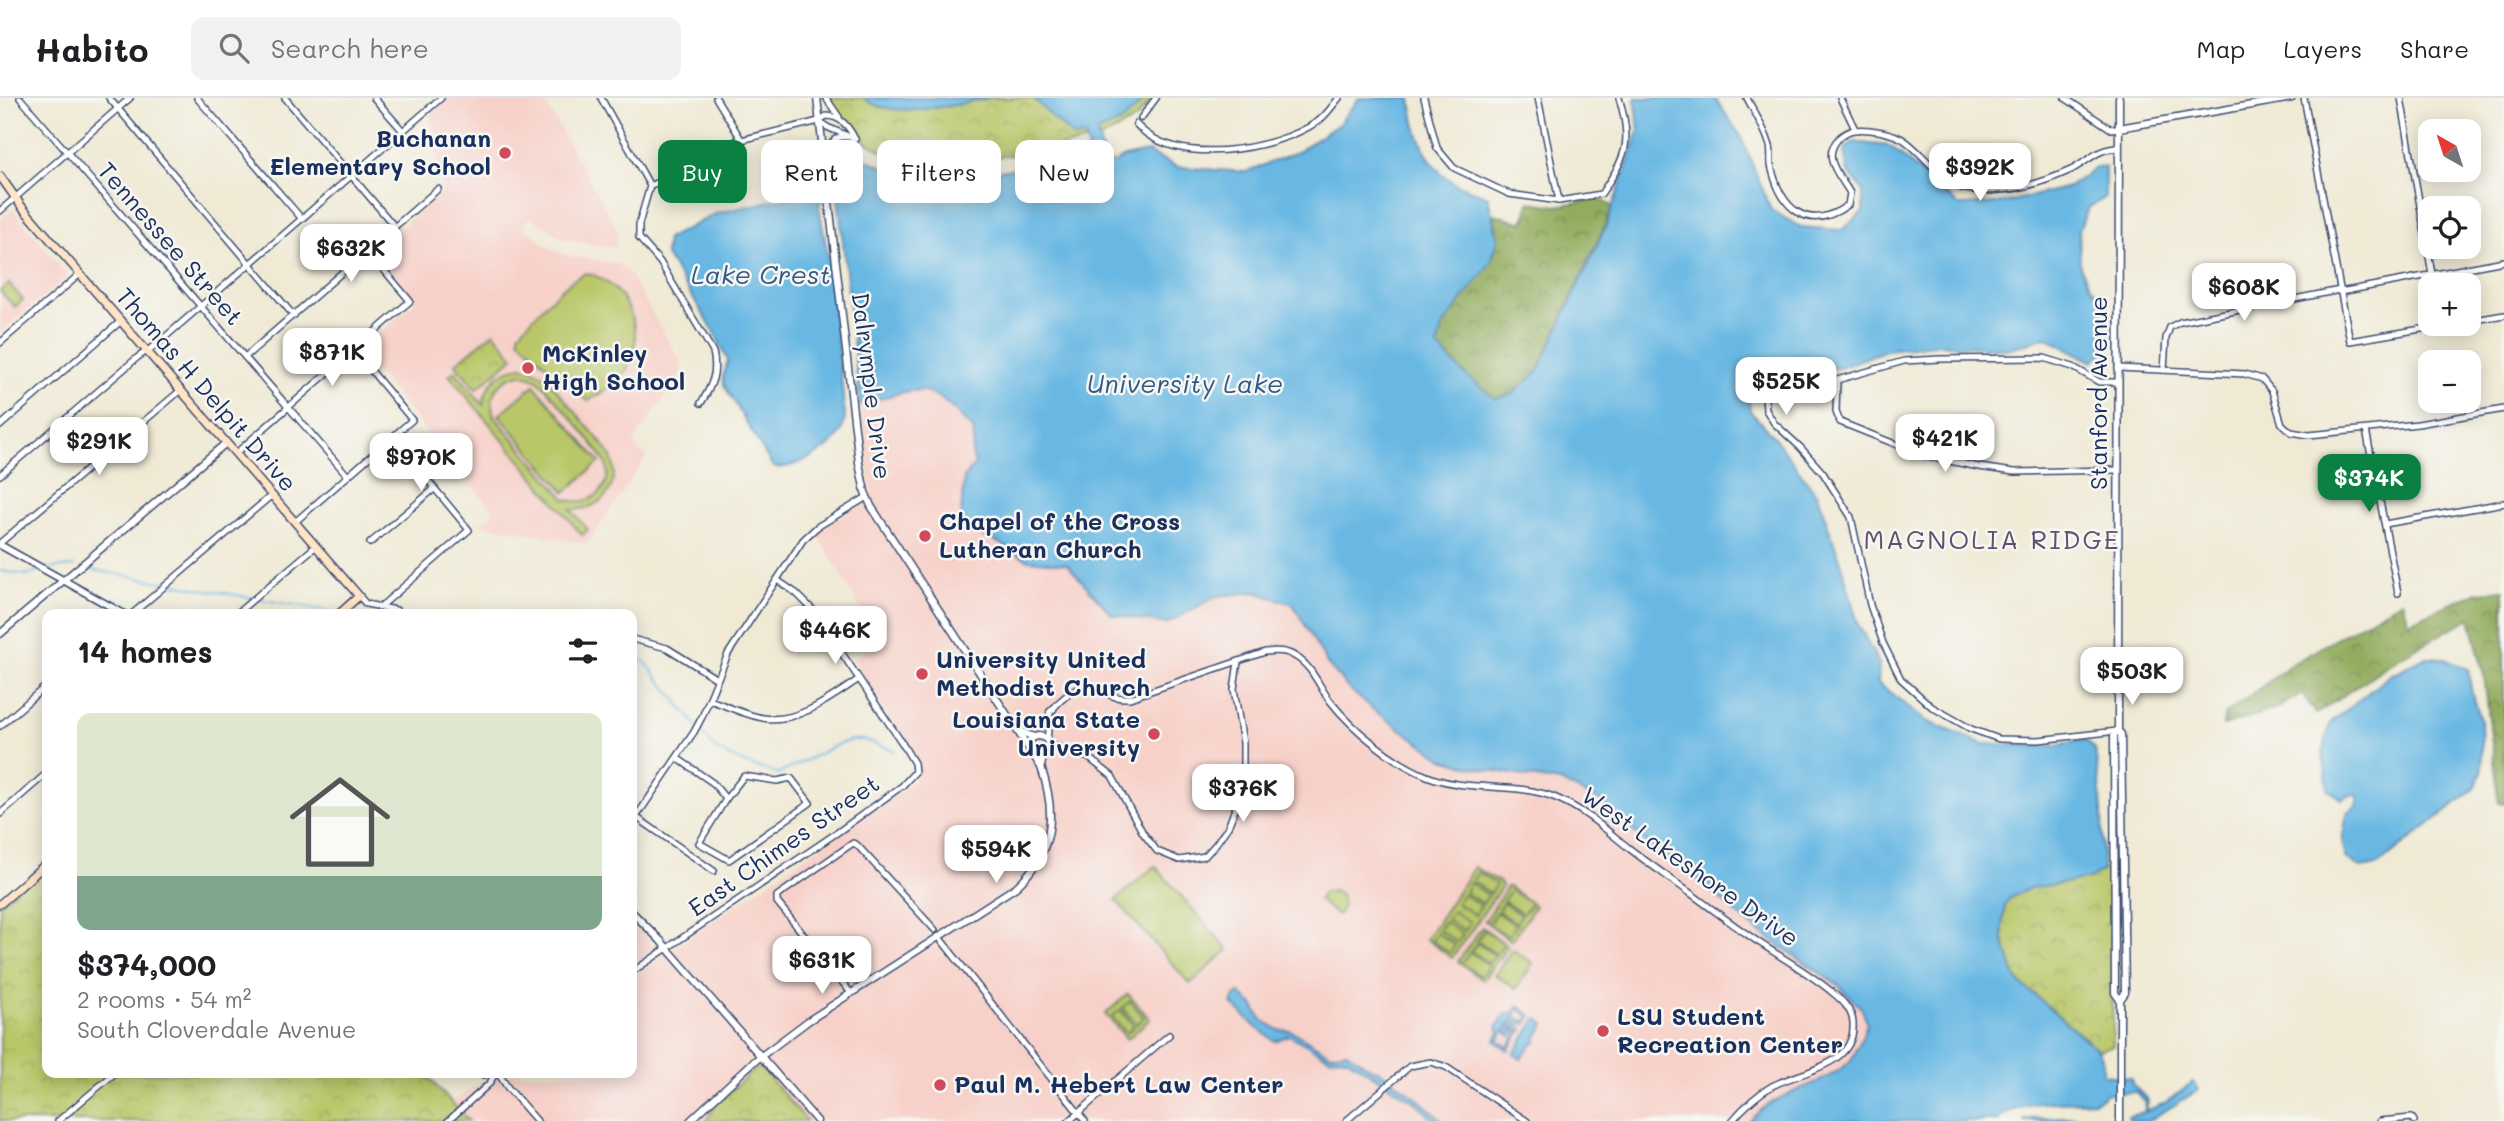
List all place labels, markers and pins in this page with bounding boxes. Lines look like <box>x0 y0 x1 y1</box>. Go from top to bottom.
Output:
place label: Buchanan Elementary School <box>269 122 491 181</box>
pin: $392K <box>1931 144 2029 203</box>
marker: Buchanan Elementary School <box>497 145 513 161</box>
pin: $632K <box>302 225 400 284</box>
pin: $608K <box>2195 264 2293 323</box>
pin: $871K <box>283 328 381 388</box>
place label: McKinley High School <box>542 337 685 396</box>
pin: $525K <box>1737 358 1835 417</box>
marker: McKinley High School <box>520 360 536 376</box>
pin: $421K <box>1896 414 1994 474</box>
pin: $291K <box>50 418 148 477</box>
pin: $970K <box>372 434 470 493</box>
pin: $374K <box>2320 454 2418 514</box>
place label: Chapel of the Cross Lutheran Church <box>939 505 1180 564</box>
marker: Chapel of the Cross Lutheran Church <box>917 528 933 544</box>
pin: $446K <box>786 606 884 666</box>
place label: University United Methodist Church <box>936 643 1150 702</box>
pin: $503K <box>2083 648 2181 707</box>
marker: University United Methodist Church <box>914 666 930 682</box>
place label: Louisiana State University <box>952 703 1140 762</box>
marker: Louisiana State University <box>1146 726 1162 742</box>
pin: $376K <box>1194 764 1292 824</box>
pin: $594K <box>947 826 1045 885</box>
pin: $631K <box>773 936 871 996</box>
place label: LSU Student Recreation Center <box>1617 1000 1843 1059</box>
marker: LSU Student Recreation Center <box>1595 1023 1611 1039</box>
place label: Paul M. Hebert Law Center <box>954 1068 1284 1099</box>
marker: Paul M. Hebert Law Center <box>932 1077 948 1093</box>

